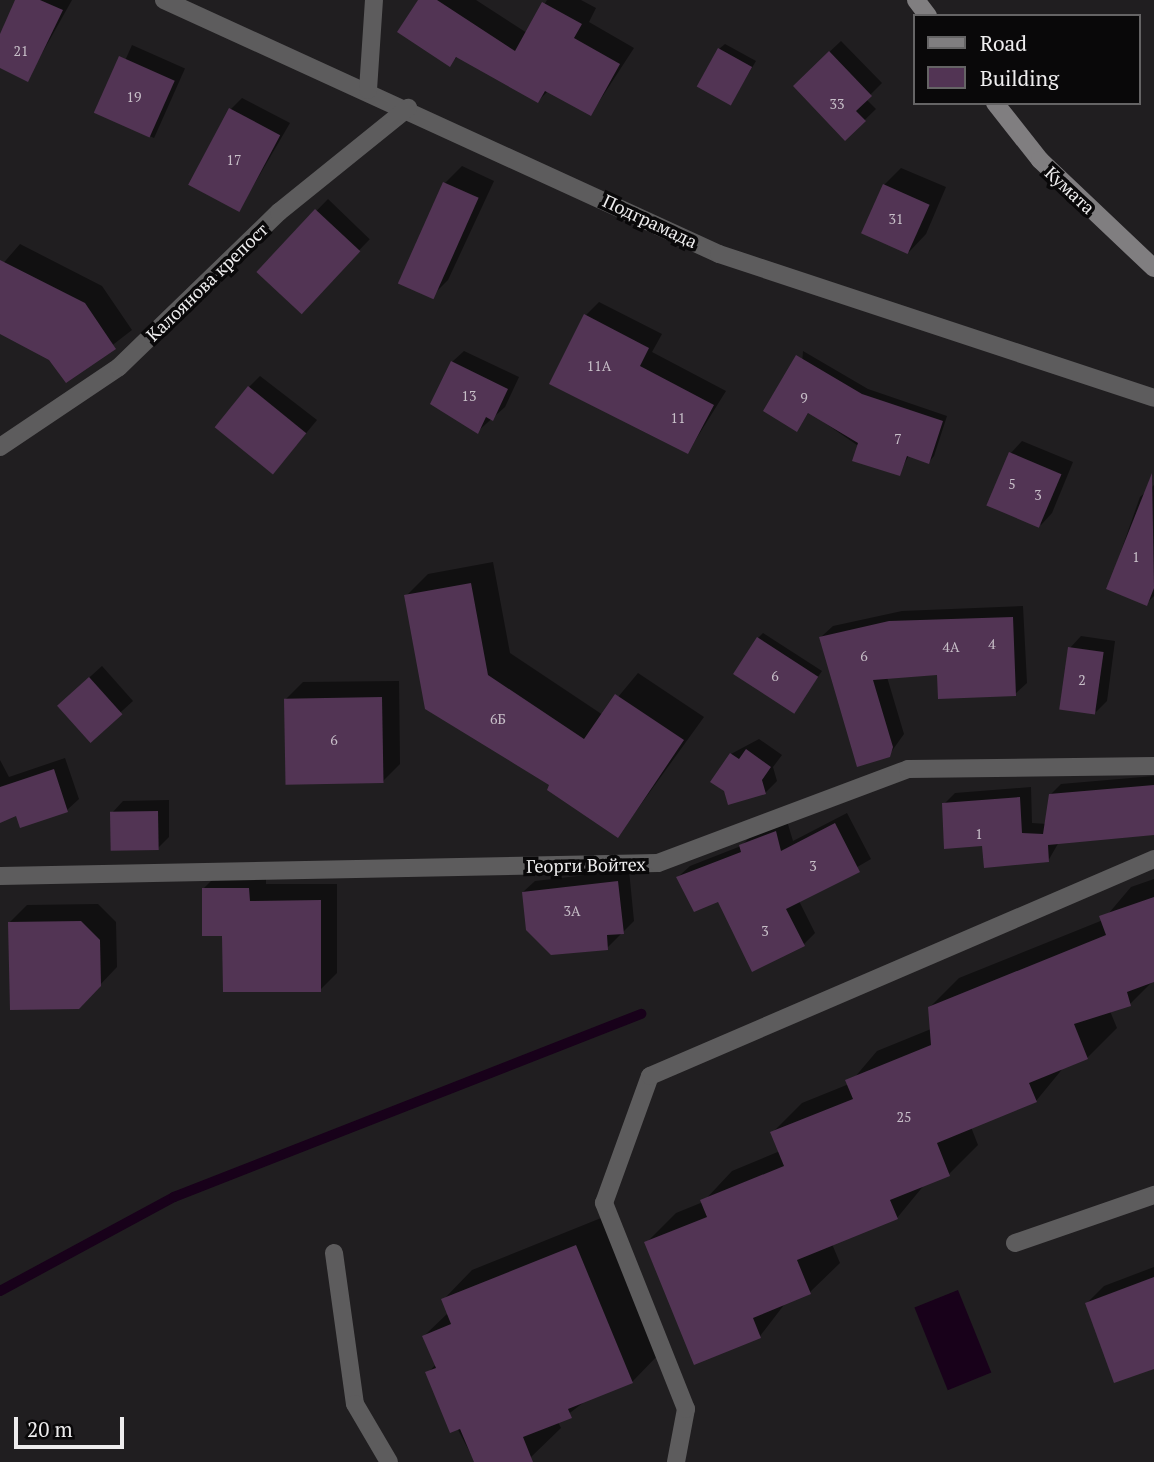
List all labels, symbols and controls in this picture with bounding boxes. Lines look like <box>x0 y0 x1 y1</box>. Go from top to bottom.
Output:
legend <box>912 14 1140 105</box>
text: Road <box>980 29 1027 57</box>
house number: 21 <box>14 43 28 59</box>
text: Building <box>980 64 1059 92</box>
house number: 19 <box>127 89 141 105</box>
house number: 33 <box>830 96 844 112</box>
house number: 17 <box>227 152 241 168</box>
street label: Кумата <box>1041 162 1099 218</box>
street label: Подграмада <box>599 190 701 252</box>
house number: 31 <box>889 211 903 227</box>
street label: Калоянова крепост <box>142 218 272 346</box>
house number: 11A <box>587 358 611 374</box>
house number: 13 <box>462 388 476 404</box>
house number: 9 <box>800 390 808 406</box>
house number: 11 <box>671 410 685 426</box>
house number: 7 <box>894 431 902 447</box>
house number: 5 <box>1008 476 1016 492</box>
house number: 3 <box>1034 487 1042 503</box>
house number: 1 <box>1132 549 1140 565</box>
house number: 4 <box>988 636 996 652</box>
house number: 4А <box>942 639 960 655</box>
house number: 6 <box>860 648 868 664</box>
house number: 6 <box>771 668 779 684</box>
house number: 2 <box>1078 672 1086 688</box>
house number: 6Б <box>490 711 506 727</box>
house number: 6 <box>330 732 338 748</box>
house number: 1 <box>975 826 983 842</box>
street label: Георги Войтех <box>526 853 646 877</box>
house number: 3 <box>809 858 817 874</box>
house number: 3А <box>563 903 581 919</box>
house number: 3 <box>761 923 769 939</box>
house number: 25 <box>897 1109 911 1125</box>
scale bar <box>18 1402 128 1446</box>
text: 20 m <box>27 1415 73 1443</box>

